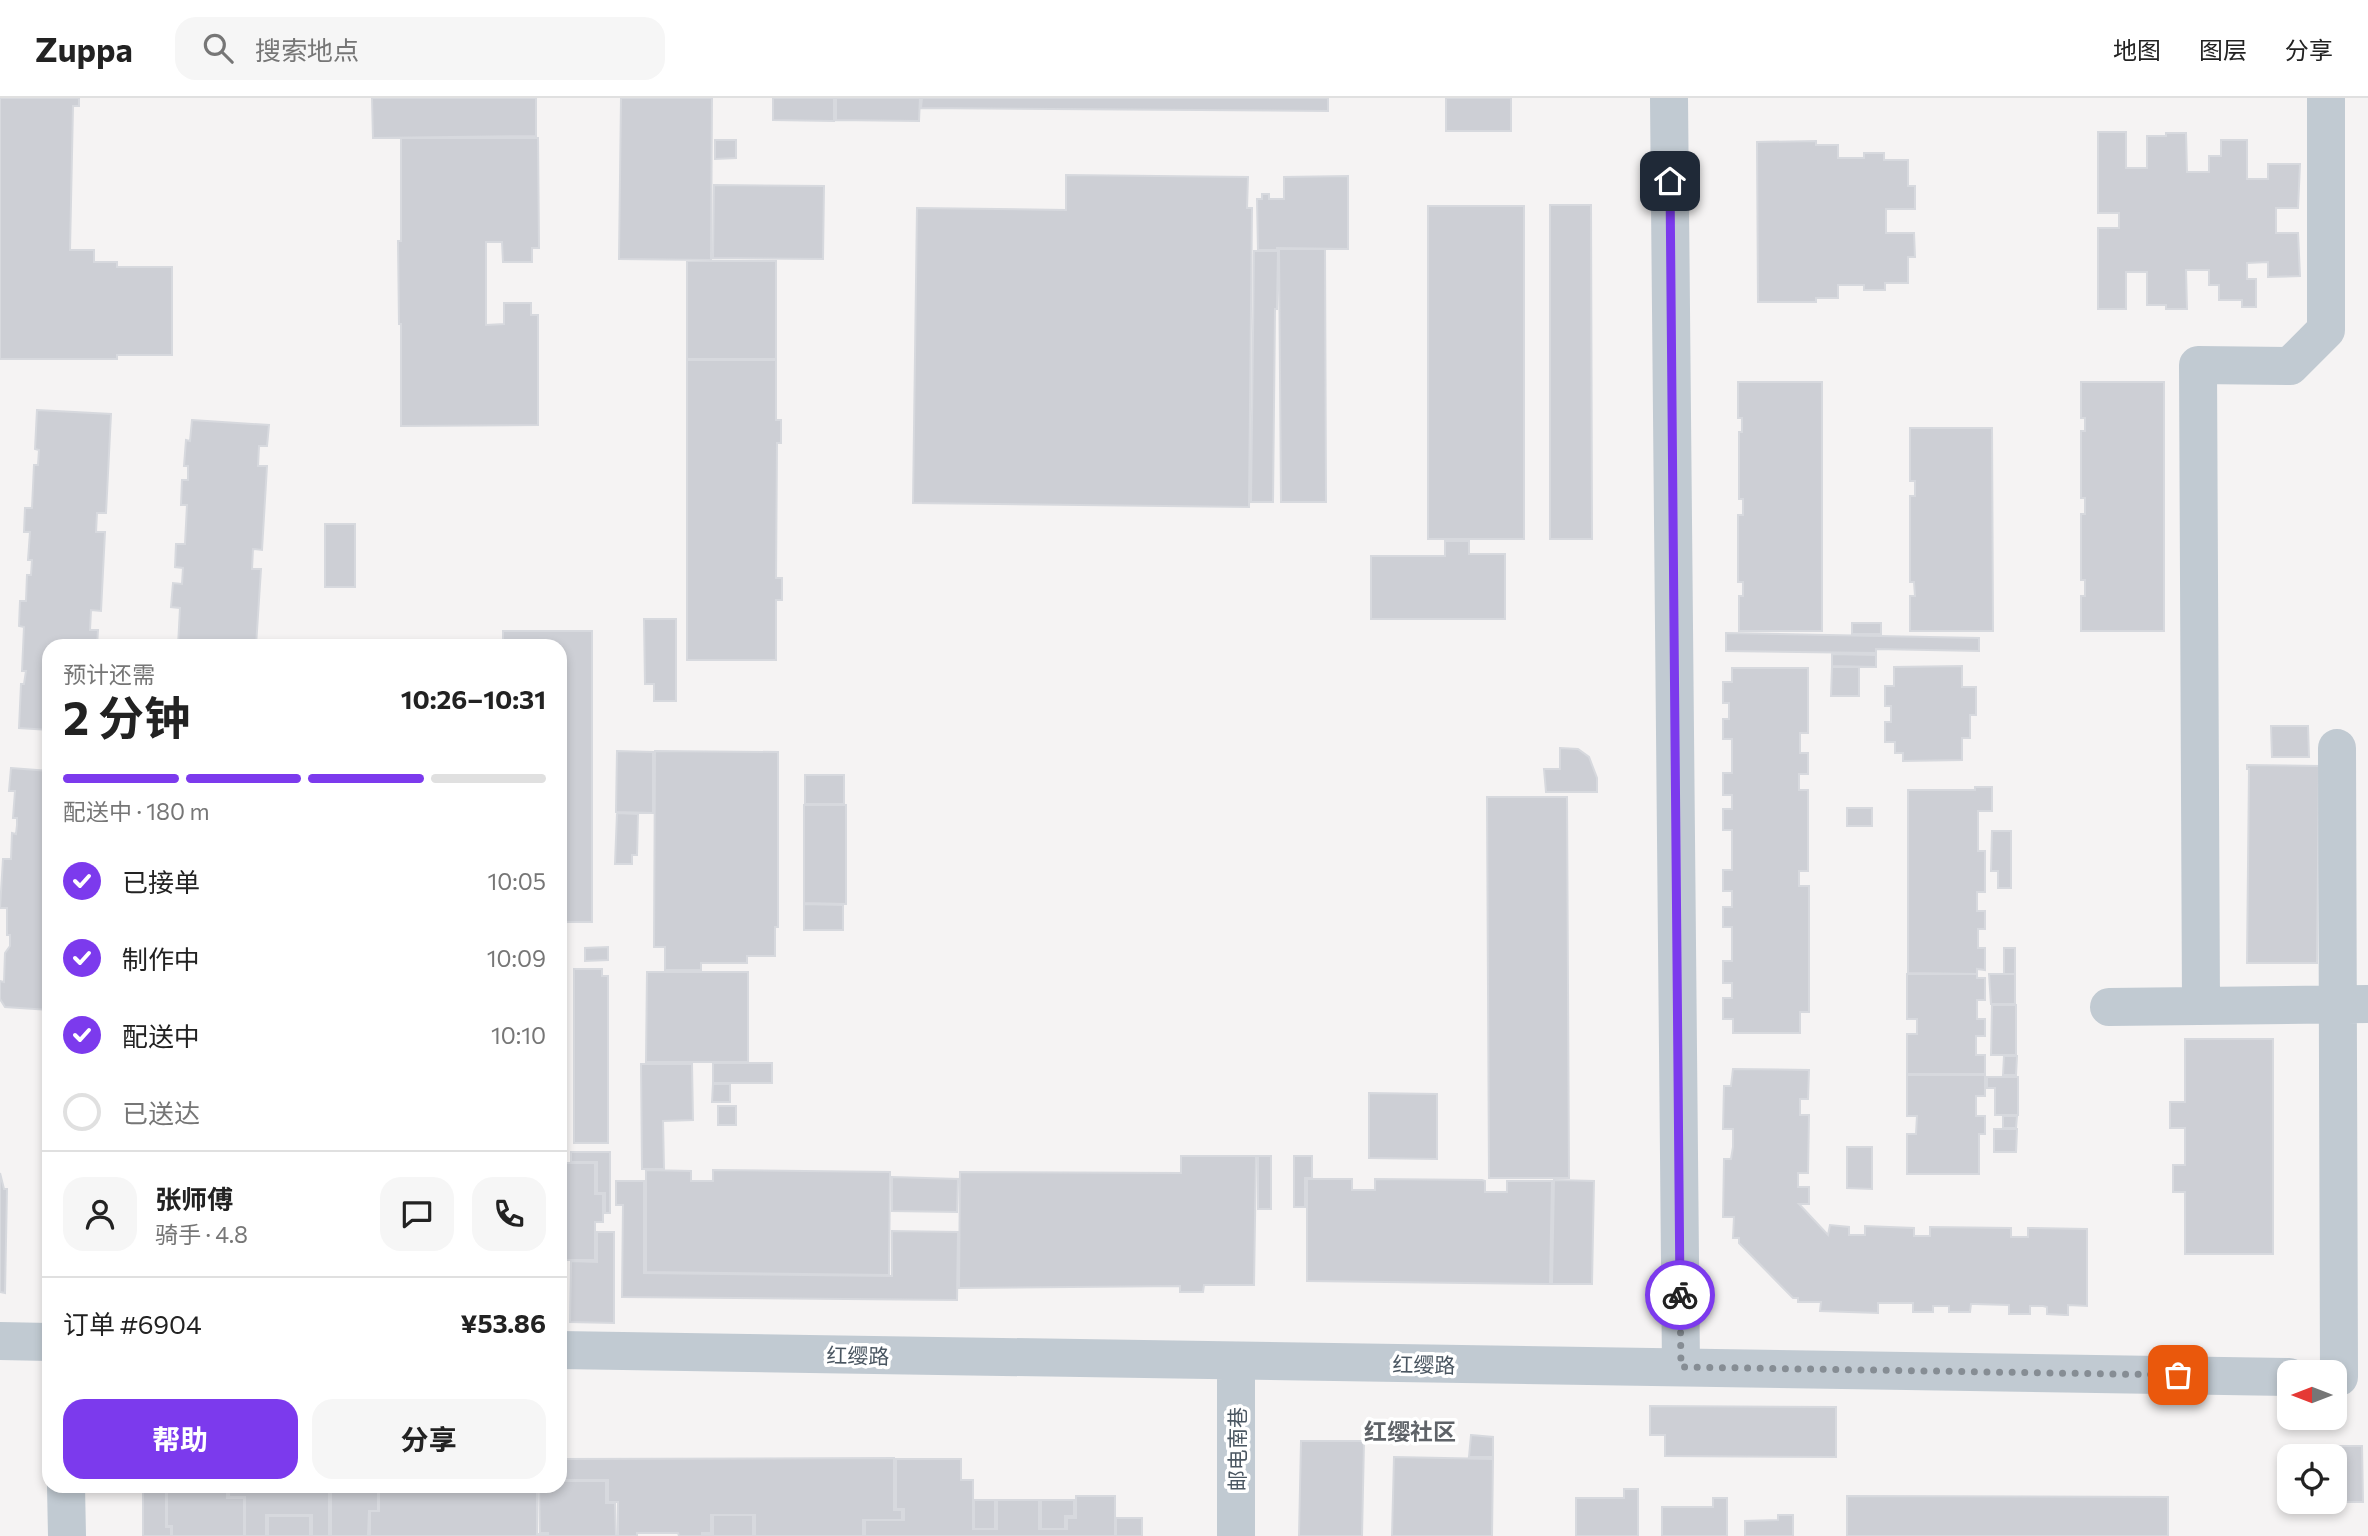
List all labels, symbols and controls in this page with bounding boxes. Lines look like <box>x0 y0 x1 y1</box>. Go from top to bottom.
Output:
search box <box>175 17 665 80</box>
text: Zuppa <box>35 28 133 69</box>
icon: search <box>199 29 237 67</box>
text: 搜索地点 <box>255 34 359 65</box>
text: 地图 <box>2113 35 2161 64</box>
text: 图层 <box>2199 35 2247 64</box>
text: 分享 <box>2285 35 2333 64</box>
pin <box>1640 151 1700 211</box>
icon: home <box>1651 162 1689 200</box>
text: 预计还需 <box>63 660 155 688</box>
text: 10:26–10:31 <box>401 683 546 714</box>
text: 2 分钟 <box>63 688 190 744</box>
text: 配送中 · 180 m <box>63 797 210 825</box>
icon: check <box>63 862 101 900</box>
text: 已接单 <box>122 866 200 897</box>
text: 10:05 <box>488 867 546 895</box>
icon: check <box>63 939 101 977</box>
text: 制作中 <box>122 943 200 974</box>
text: 10:09 <box>487 944 546 972</box>
icon: check <box>63 1016 101 1054</box>
text: 配送中 <box>122 1020 200 1051</box>
text: 10:10 <box>491 1021 546 1049</box>
text: 已送达 <box>122 1097 200 1128</box>
button: person <box>63 1177 137 1251</box>
button: chat <box>380 1177 454 1251</box>
button: phone <box>472 1177 546 1251</box>
text: 张师傅 <box>155 1183 233 1214</box>
text: 骑手 · 4.8 <box>155 1220 248 1248</box>
courier <box>1645 1260 1715 1330</box>
icon: bike <box>1661 1276 1699 1314</box>
text: ¥53.86 <box>461 1307 546 1338</box>
text: 订单 #6904 <box>63 1308 202 1339</box>
street label: 红缨路 <box>826 1342 890 1368</box>
pin <box>2148 1345 2208 1405</box>
street label: 红缨路 <box>1392 1351 1456 1377</box>
icon: bag <box>2159 1356 2197 1394</box>
north arrow <box>2277 1360 2347 1430</box>
map controls <box>2277 1360 2347 1514</box>
button: 帮助 <box>63 1399 298 1479</box>
button: 分享 <box>312 1399 546 1479</box>
street label: 邮电南巷 <box>1224 1407 1249 1491</box>
district label: 红缨社区 <box>1364 1417 1456 1445</box>
button: locate <box>2277 1444 2347 1514</box>

